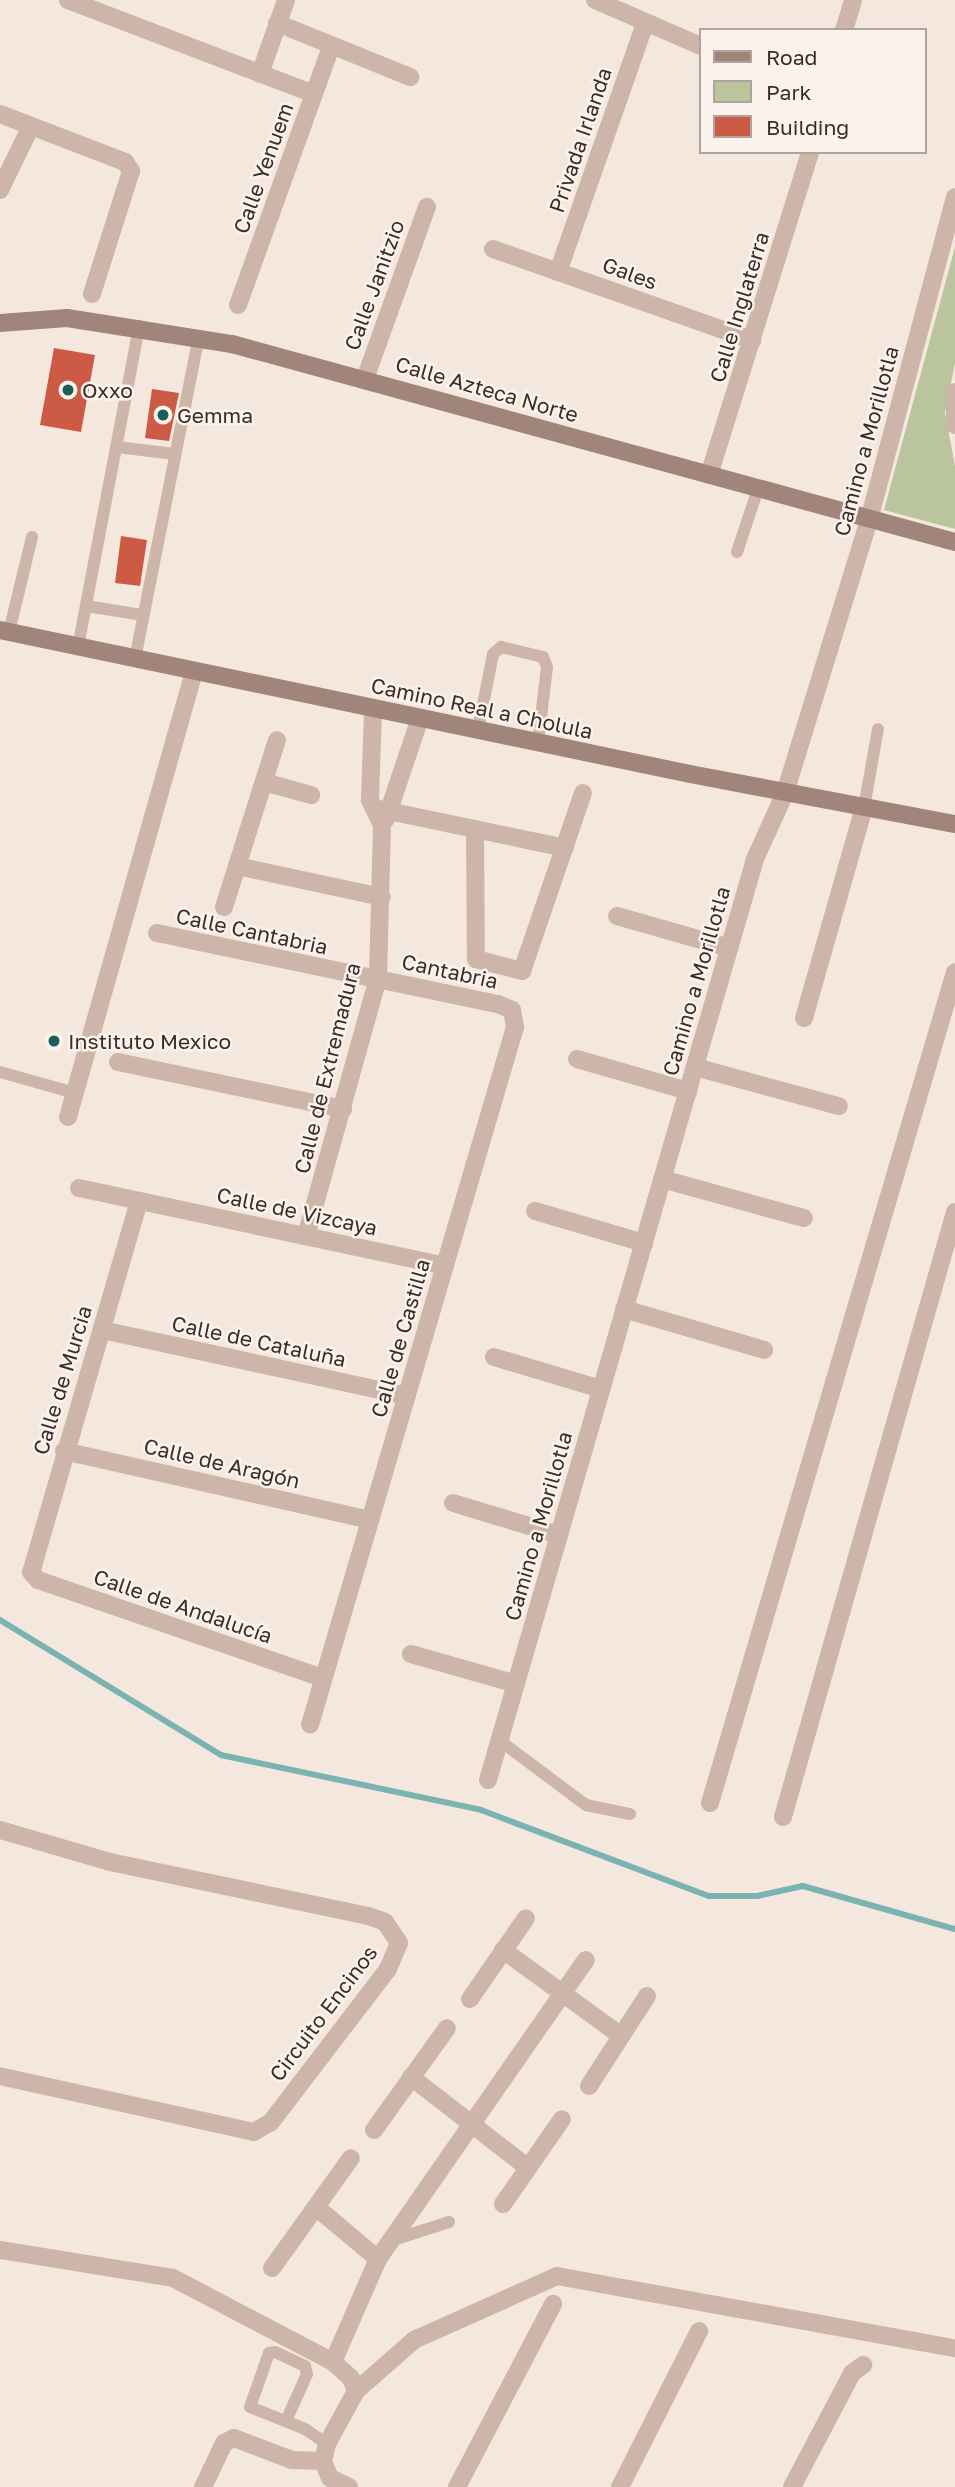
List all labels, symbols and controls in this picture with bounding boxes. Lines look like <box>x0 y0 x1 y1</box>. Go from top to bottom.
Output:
legend <box>699 28 927 154</box>
text: Road <box>766 44 817 70</box>
street label: Privada Irlanda <box>543 64 617 216</box>
text: Park <box>766 79 811 105</box>
street label: Calle Yenuem <box>228 99 298 237</box>
text: Building <box>766 114 849 140</box>
street label: Calle Janitzio <box>339 216 409 354</box>
street label: Calle Inglaterra <box>704 229 774 385</box>
street label: Gales <box>599 251 661 295</box>
street label: Camino a Morillotla <box>829 343 903 539</box>
street label: Calle Azteca Norte <box>393 351 581 427</box>
place label: Oxxo <box>82 377 133 403</box>
marker: Oxxo <box>60 382 76 398</box>
place label: Gemma <box>177 402 253 428</box>
marker: Gemma <box>155 407 171 423</box>
street label: Camino Real a Cholula <box>369 672 595 744</box>
street label: Camino a Morillotla <box>657 884 735 1078</box>
street label: Calle Cantabria <box>174 903 330 959</box>
street label: Cantabria <box>400 949 500 993</box>
street label: Calle de Extremadura <box>289 960 365 1176</box>
place label: Instituto Mexico <box>68 1028 231 1054</box>
marker: Instituto Mexico <box>46 1033 62 1049</box>
street label: Calle de Vizcaya <box>214 1182 380 1240</box>
street label: Calle de Castilla <box>365 1256 435 1420</box>
street label: Calle de Murcia <box>27 1302 97 1458</box>
street label: Calle de Cataluña <box>170 1310 348 1372</box>
street label: Camino a Morillotla <box>499 1429 577 1623</box>
street label: Calle de Aragón <box>141 1433 303 1493</box>
street label: Calle de Andalucía <box>90 1564 276 1648</box>
street label: Circuito Encinos <box>264 1940 382 2086</box>

